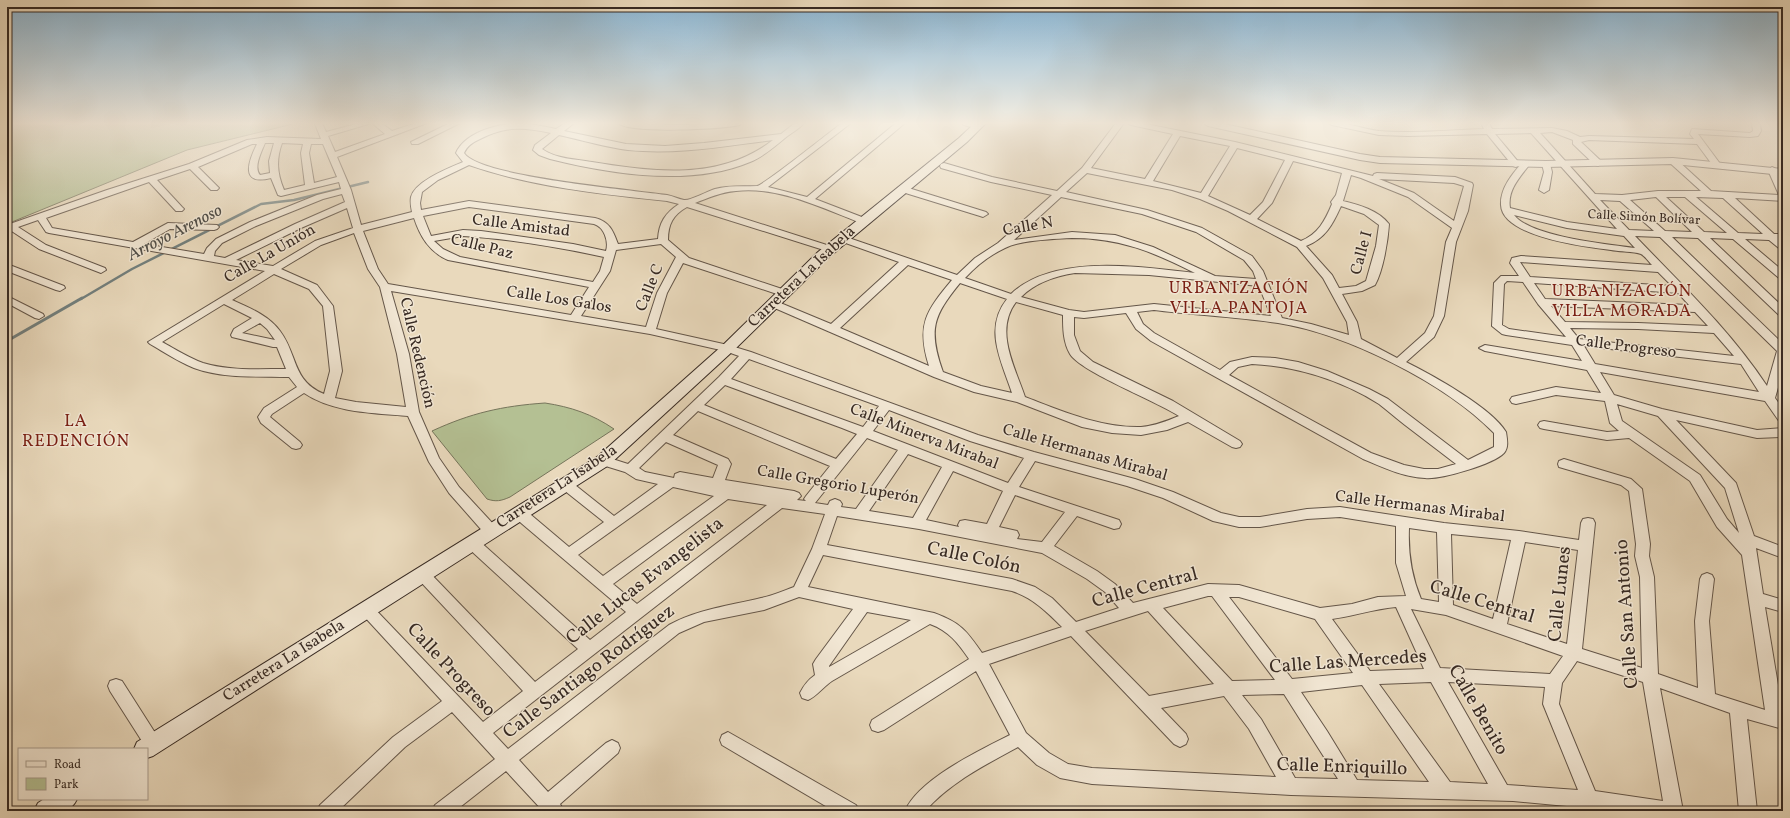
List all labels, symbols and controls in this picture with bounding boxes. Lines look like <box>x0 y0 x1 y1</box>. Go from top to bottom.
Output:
water label: Arroyo Arenoso <box>123 199 226 267</box>
street label: Calle Simón Bolívar <box>1587 206 1701 230</box>
street label: Calle Amistad <box>471 209 571 243</box>
street label: Calle N <box>1001 212 1055 242</box>
street label: Calle La Unión <box>220 219 320 289</box>
street label: Carretera La Isabela <box>743 221 861 333</box>
street label: Calle Paz <box>448 229 516 265</box>
street label: Calle I <box>1346 229 1378 277</box>
street label: Calle C <box>631 261 669 315</box>
district label: URBANIZACIÓN VILLA PANTOJA <box>1169 277 1309 320</box>
district label: URBANIZACIÓN VILLA MORADA <box>1552 280 1692 323</box>
street label: Calle Los Galos <box>505 281 613 319</box>
street label: Calle Redención <box>394 295 440 411</box>
street label: Calle Progreso <box>1574 330 1678 364</box>
street label: Calle Minerva Mirabal <box>846 398 1002 476</box>
district label: LA REDENCIÓN <box>22 410 130 453</box>
street label: Calle Hermanas Mirabal <box>1000 419 1170 487</box>
street label: Carretera La Isabela <box>492 440 622 534</box>
street label: Calle Gregorio Luperón <box>755 460 921 510</box>
street label: Calle Hermanas Mirabal <box>1334 486 1506 528</box>
street label: Calle Lucas Evangelista <box>561 511 729 651</box>
street label: Calle Colón <box>925 535 1023 581</box>
street label: Calle San Antonio <box>1609 538 1645 690</box>
street label: Calle Lunes <box>1542 545 1578 643</box>
street label: Calle Central <box>1089 561 1201 615</box>
street label: Calle Central <box>1426 574 1538 630</box>
street label: Calle Santiago Rodríguez <box>498 599 680 745</box>
street label: Carretera La Isabela <box>219 615 349 707</box>
street label: Calle Progreso <box>401 617 501 723</box>
street label: Calle Las Mercedes <box>1268 644 1428 680</box>
street label: Calle Benito <box>1442 660 1514 760</box>
legend <box>18 748 148 800</box>
street label: Calle Enriquillo <box>1276 752 1408 782</box>
text: Road <box>54 757 81 773</box>
text: Park <box>54 777 79 793</box>

